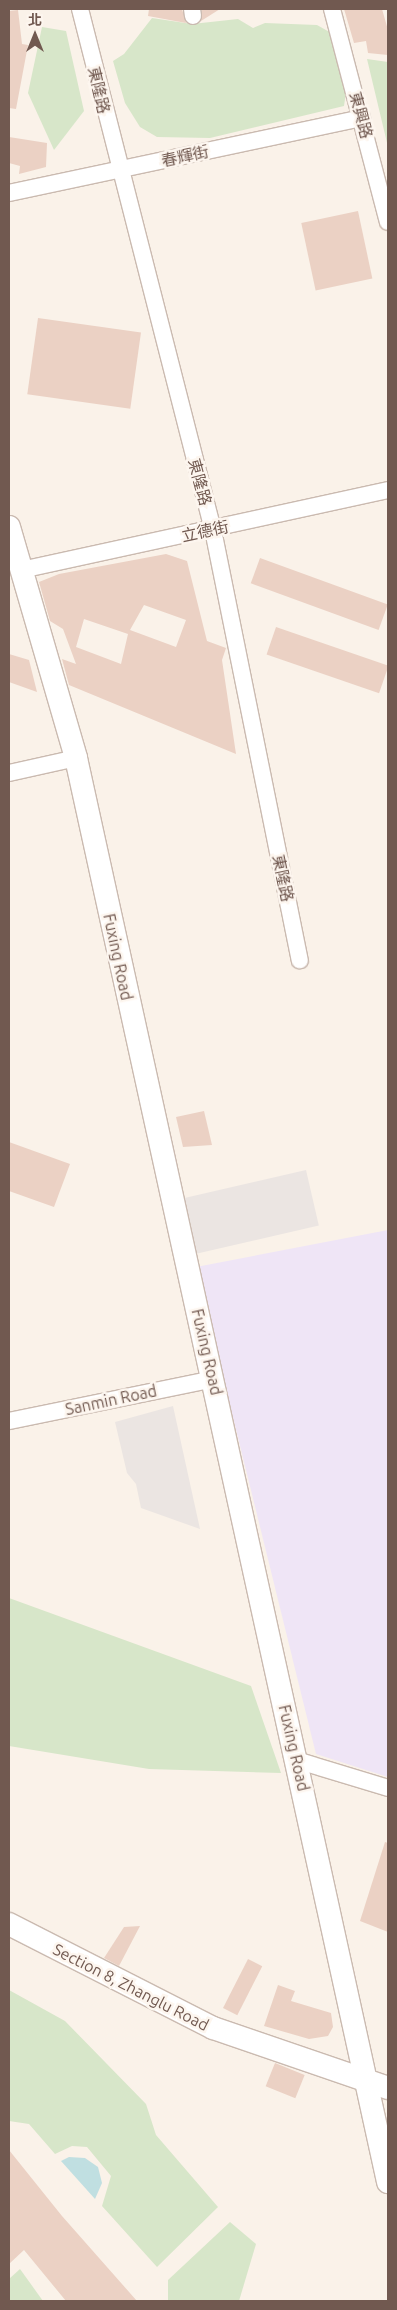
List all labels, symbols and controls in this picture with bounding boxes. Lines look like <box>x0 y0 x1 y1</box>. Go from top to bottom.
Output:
north arrow <box>10 10 60 60</box>
text: 北 <box>28 12 42 28</box>
street label: 東隆路 <box>84 64 114 116</box>
street label: 東興路 <box>346 89 376 141</box>
street label: 春輝街 <box>160 142 210 170</box>
street label: 東隆路 <box>185 456 215 508</box>
street label: 立德街 <box>180 517 230 545</box>
street label: 東隆路 <box>269 853 297 903</box>
street label: Fuxing Road <box>99 912 137 1002</box>
street label: Fuxing Road <box>188 1307 226 1397</box>
street label: Sanmin Road <box>63 1381 159 1419</box>
street label: Fuxing Road <box>275 1703 313 1793</box>
street label: Section 8, Zhanglu Road <box>50 1939 212 2035</box>

